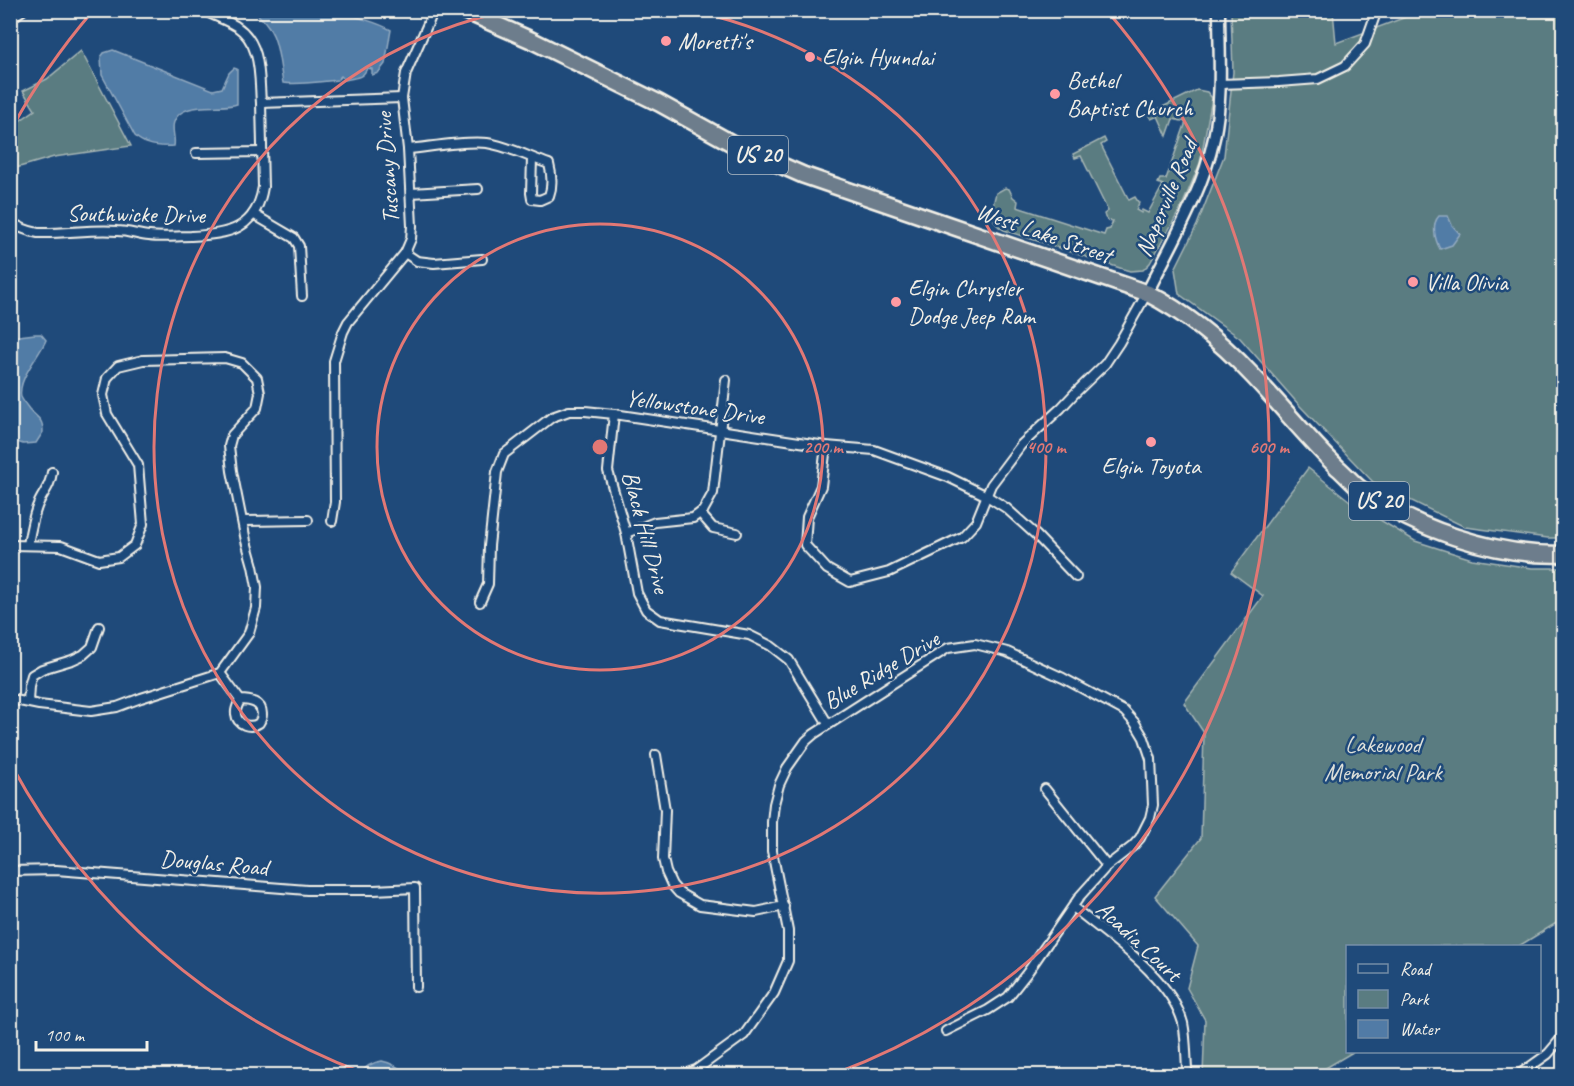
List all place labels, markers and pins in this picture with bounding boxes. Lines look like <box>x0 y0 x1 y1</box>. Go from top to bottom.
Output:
place label: Moretti's <box>678 26 754 56</box>
marker: Moretti's <box>659 34 673 48</box>
place label: Elgin Hyundai <box>822 42 936 72</box>
marker: Elgin Hyundai <box>803 50 817 64</box>
place label: Bethel Baptist Church <box>1067 65 1194 123</box>
marker: Bethel Baptist Church <box>1048 87 1062 101</box>
place label: Villa Olivia <box>1425 267 1509 297</box>
place label: Elgin Chrysler Dodge Jeep Ram <box>908 273 1037 331</box>
marker: Villa Olivia <box>1406 275 1420 289</box>
marker: Elgin Chrysler Dodge Jeep Ram <box>889 295 903 309</box>
marker: Elgin Toyota <box>1144 435 1158 449</box>
centre of rings <box>590 437 610 457</box>
place label: Elgin Toyota <box>1102 451 1202 481</box>

